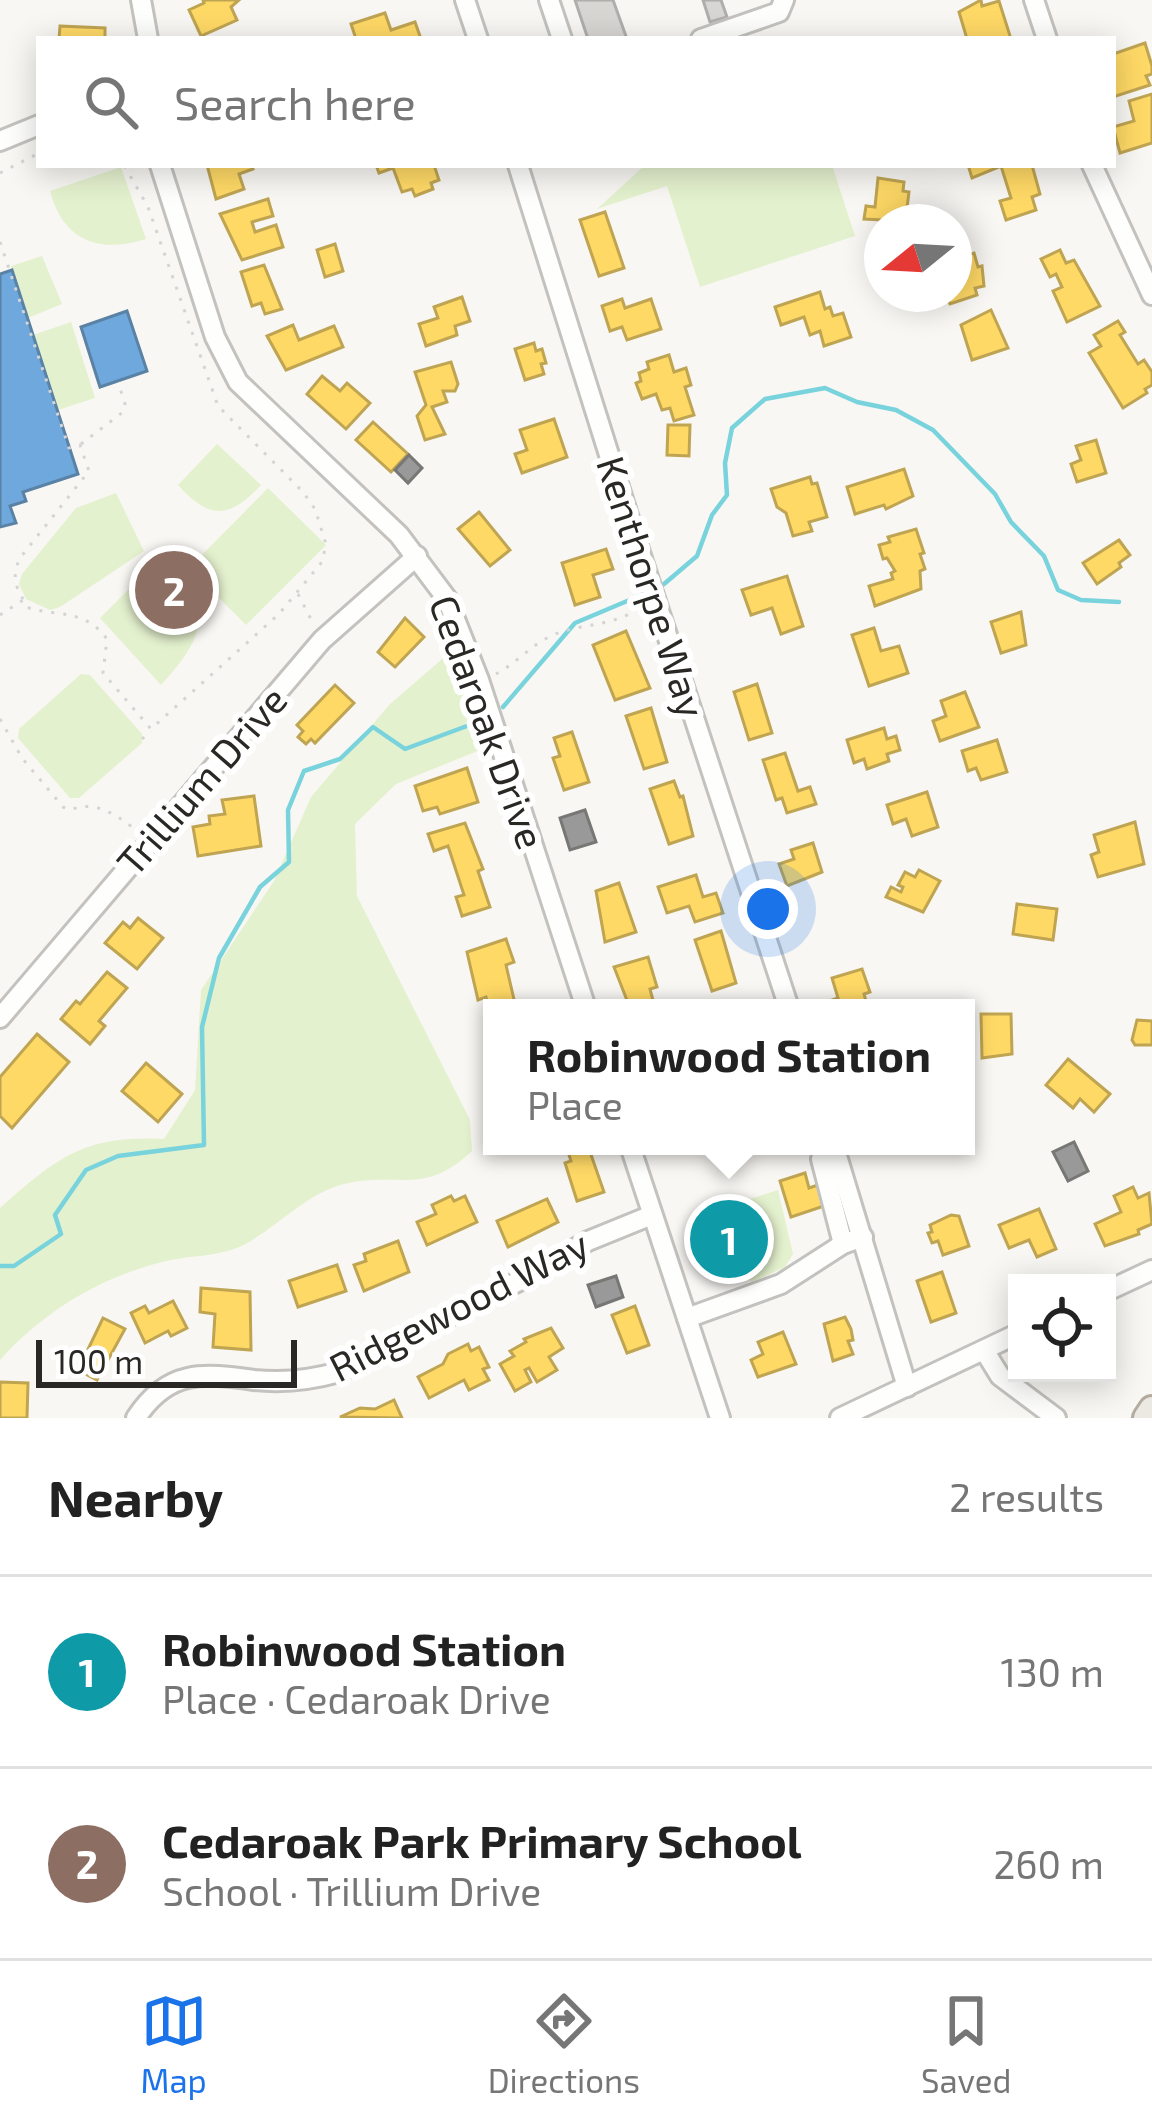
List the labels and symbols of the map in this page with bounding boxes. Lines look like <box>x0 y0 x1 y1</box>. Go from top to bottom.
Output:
north arrow <box>864 204 972 312</box>
street label: Kenthorpe Way <box>588 450 717 723</box>
pin: 2 <box>135 545 213 635</box>
street label: Cedaroak Drive <box>421 588 556 855</box>
street label: Trillium Drive <box>106 676 296 884</box>
your location <box>738 879 798 939</box>
pin: 1 <box>690 1194 768 1284</box>
street label: Ridgewood Way <box>321 1219 596 1390</box>
scale bar <box>36 1334 297 1387</box>

